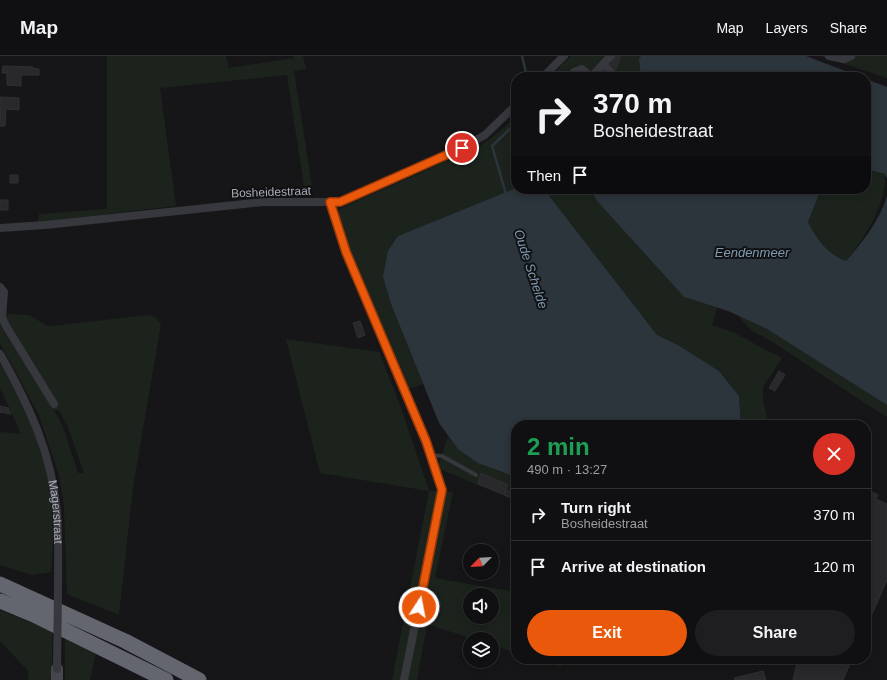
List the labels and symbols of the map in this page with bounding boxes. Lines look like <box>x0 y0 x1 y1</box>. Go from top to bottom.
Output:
pin <box>445 131 479 165</box>
street label: Bosheidestraat <box>231 184 312 200</box>
water label: Oude Schelde <box>511 227 551 311</box>
water label: Eendenmeer <box>715 245 790 260</box>
street label: Magerstraat <box>45 479 65 544</box>
north arrow <box>463 544 499 580</box>
position arrow <box>398 586 440 628</box>

